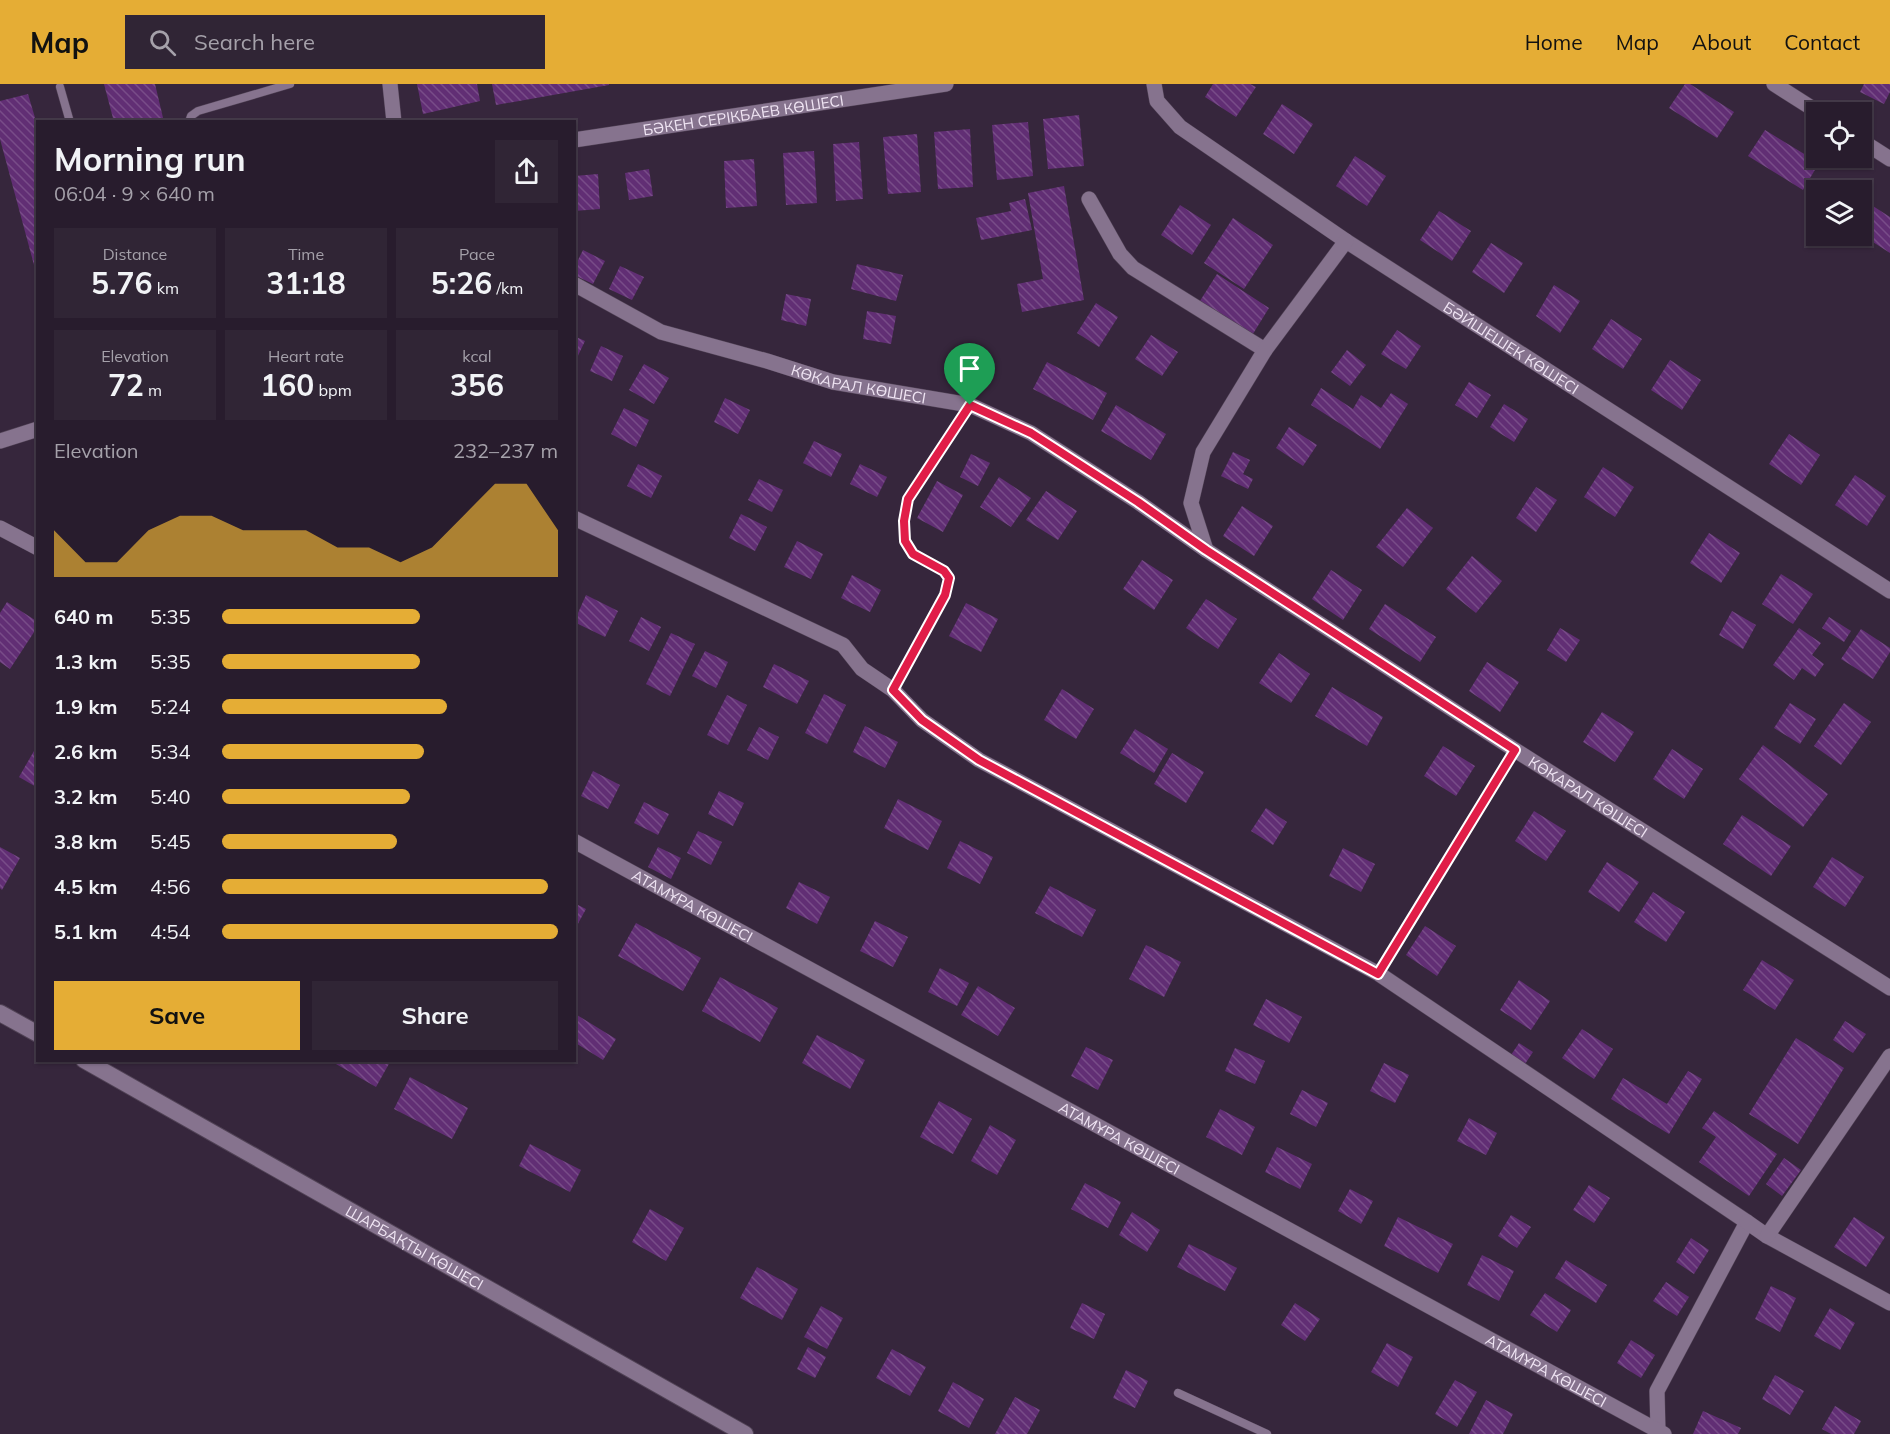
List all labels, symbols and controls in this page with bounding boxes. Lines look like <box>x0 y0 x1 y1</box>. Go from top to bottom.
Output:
search box <box>125 15 545 69</box>
text: Map <box>30 25 89 60</box>
icon: search <box>146 26 179 59</box>
text: Search here <box>194 28 315 56</box>
text: Home <box>1525 29 1583 55</box>
text: Map <box>1616 29 1659 55</box>
text: About <box>1692 29 1751 55</box>
text: Contact <box>1784 29 1860 55</box>
street label: БӘКЕН СЕРІКБАЕВ КӨШЕСІ <box>641 90 845 139</box>
map controls <box>1806 102 1872 246</box>
button: locate <box>1806 102 1872 168</box>
text: Morning run <box>54 138 246 179</box>
button: share <box>495 140 558 203</box>
button: layers <box>1806 180 1872 246</box>
text: 06:04 · 9 × 640 m <box>54 181 215 206</box>
text: Distance <box>103 244 167 264</box>
text: Time <box>288 244 324 264</box>
text: Pace <box>459 244 495 264</box>
text: 5.76 <box>91 264 152 302</box>
text: 31:18 <box>266 264 346 302</box>
text: 5:26 <box>431 264 492 302</box>
text: km <box>152 278 179 298</box>
text: /km <box>492 278 523 298</box>
street label: БӘЙШЕШЕК КӨШЕСІ <box>1440 297 1583 398</box>
pin <box>944 343 995 405</box>
text: Elevation <box>101 346 169 366</box>
text: Heart rate <box>268 346 344 366</box>
text: kcal <box>462 346 492 366</box>
icon: arrive <box>953 352 986 385</box>
street label: КӨКАРАЛ КӨШЕСІ <box>789 360 928 407</box>
text: 72 <box>108 366 144 404</box>
text: 160 <box>260 366 314 404</box>
text: 356 <box>450 366 504 404</box>
text: m <box>144 380 162 400</box>
text: bpm <box>314 380 352 400</box>
text: Elevation <box>54 438 139 463</box>
text: 232–237 m <box>453 438 558 463</box>
text: 640 m <box>54 604 113 629</box>
text: 5:35 <box>150 604 191 629</box>
text: 1.3 km <box>54 649 117 674</box>
text: 5:35 <box>150 649 191 674</box>
text: 1.9 km <box>54 694 117 719</box>
text: 5:24 <box>150 694 191 719</box>
text: 2.6 km <box>54 739 117 764</box>
text: 5:34 <box>150 739 191 764</box>
street label: КӨКАРАЛ КӨШЕСІ <box>1525 752 1651 841</box>
text: 3.2 km <box>54 784 117 809</box>
text: 5:40 <box>150 784 191 809</box>
text: 3.8 km <box>54 829 117 854</box>
text: 5:45 <box>150 829 191 854</box>
street label: АТАМҰРА КӨШЕСІ <box>629 865 756 946</box>
text: 4.5 km <box>54 874 117 899</box>
text: 4:56 <box>150 874 191 899</box>
text: 5.1 km <box>54 919 117 944</box>
text: 4:54 <box>150 919 191 944</box>
button: Save <box>54 981 300 1050</box>
button: Share <box>312 981 558 1050</box>
street label: АТАМҰРА КӨШЕСІ <box>1056 1097 1183 1178</box>
street label: ШАРБАҚТЫ КӨШЕСІ <box>343 1201 487 1294</box>
street label: АТАМҰРА КӨШЕСІ <box>1483 1329 1610 1411</box>

